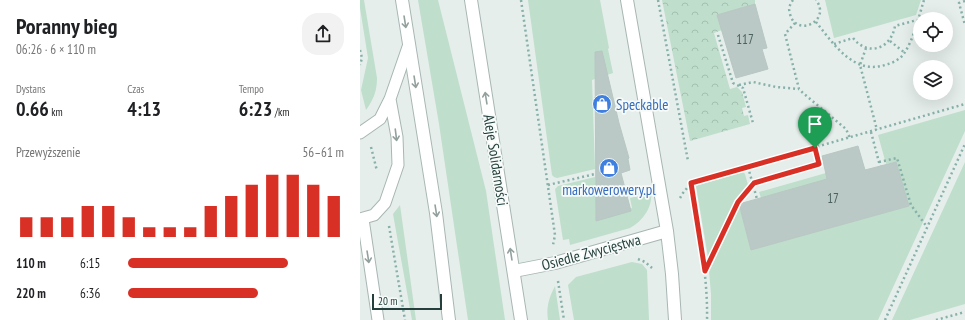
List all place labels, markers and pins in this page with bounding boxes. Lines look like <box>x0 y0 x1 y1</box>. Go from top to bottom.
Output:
shop icon: Speckable <box>591 93 613 115</box>
place label: Speckable <box>616 95 668 114</box>
pin <box>798 107 832 148</box>
shop icon: markowerowery.pl <box>598 157 620 179</box>
place label: markowerowery.pl <box>562 180 656 199</box>

